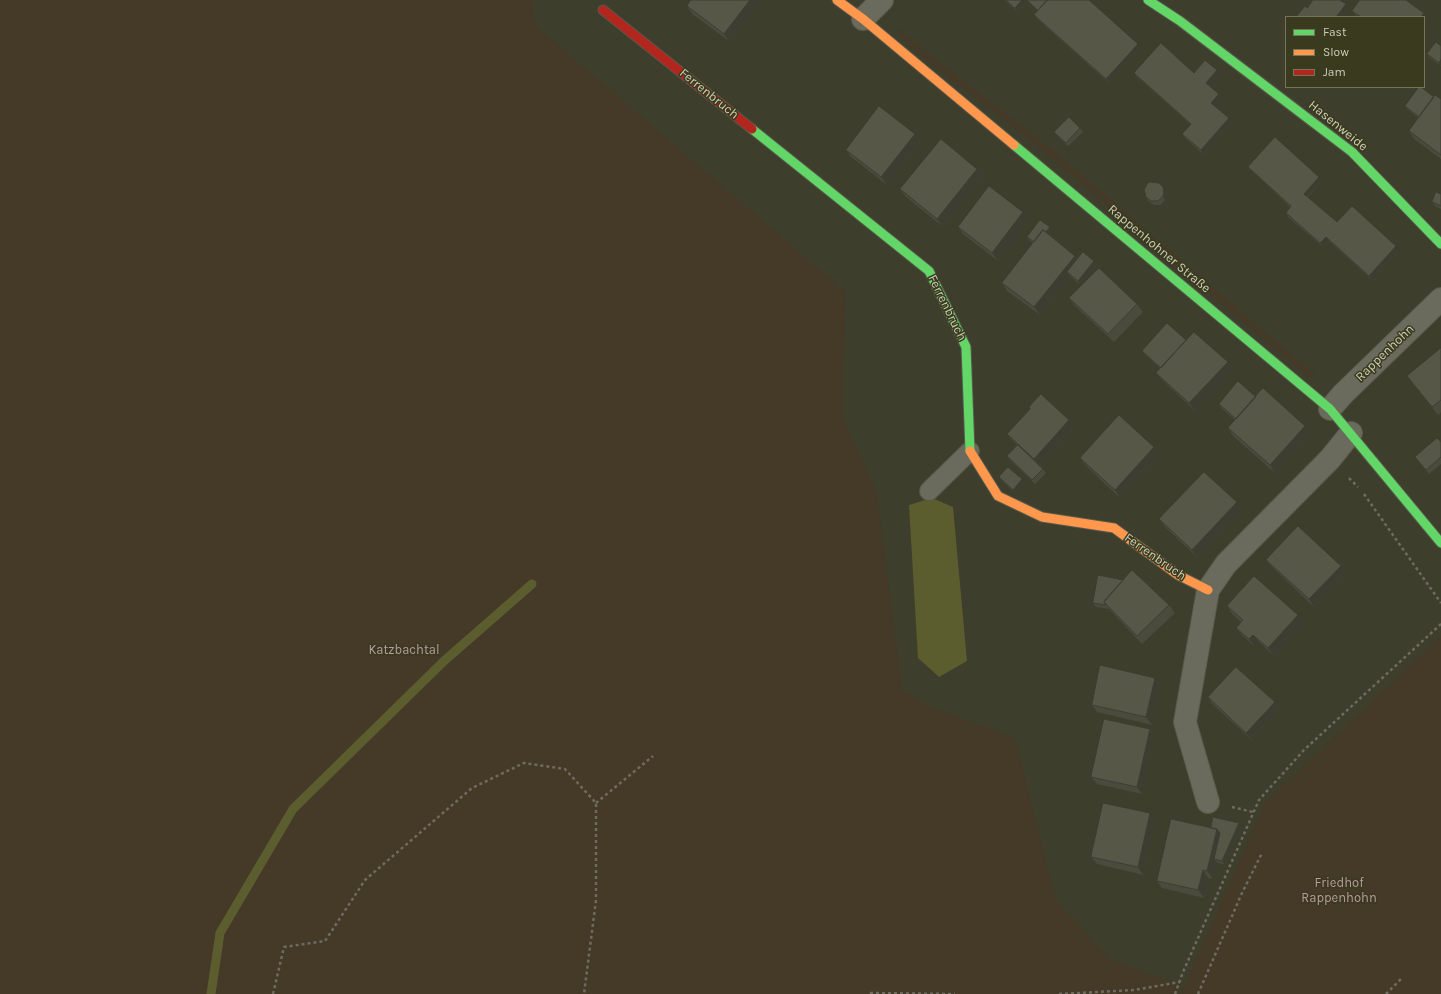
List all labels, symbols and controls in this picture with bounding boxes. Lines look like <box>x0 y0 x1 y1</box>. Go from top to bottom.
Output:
legend <box>1285 16 1425 88</box>
text: Fast <box>1323 25 1346 39</box>
text: Slow <box>1323 45 1349 59</box>
street label: Ferrenbruch <box>676 65 742 123</box>
text: Jam <box>1323 65 1346 79</box>
street label: Hasenweide <box>1305 97 1371 155</box>
street label: Rappenhohner Straße <box>1105 202 1213 296</box>
street label: Ferrenbruch <box>924 272 970 344</box>
street label: Rappenhohn <box>1352 321 1418 385</box>
street label: Ferrenbruch <box>1121 530 1189 584</box>
park label: Katzbachtal <box>368 642 440 658</box>
park label: Friedhof Rappenhohn <box>1301 875 1377 906</box>

